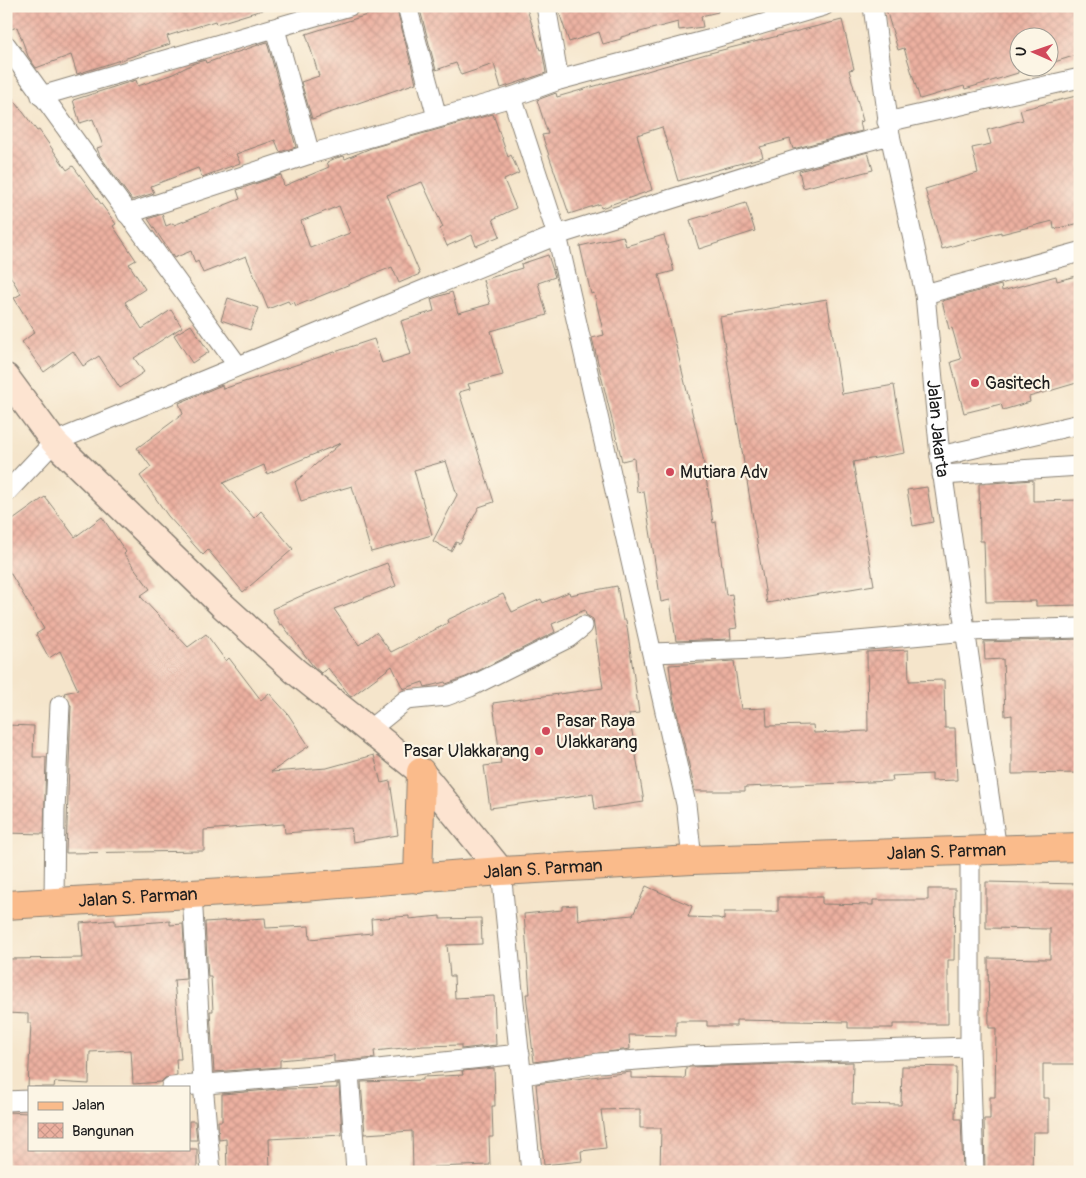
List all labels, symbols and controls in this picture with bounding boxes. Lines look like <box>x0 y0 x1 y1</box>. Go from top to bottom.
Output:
north arrow <box>1008 28 1058 78</box>
text: U <box>1013 47 1030 56</box>
place label: Gasitech <box>985 372 1050 395</box>
marker: Gasitech <box>969 377 981 389</box>
street label: Jalan Jakarta <box>921 379 954 479</box>
place label: Mutiara Adv <box>680 461 768 484</box>
marker: Mutiara Adv <box>664 466 676 478</box>
place label: Pasar Raya Ulakkarang <box>556 710 637 754</box>
marker: Pasar Raya Ulakkarang <box>540 725 552 737</box>
place label: Pasar Ulakkarang <box>403 740 529 763</box>
marker: Pasar Ulakkarang <box>533 745 545 757</box>
street label: Jalan S. Parman <box>886 838 1007 865</box>
street label: Jalan S. Parman <box>482 854 603 884</box>
street label: Jalan S. Parman <box>77 882 198 912</box>
legend <box>28 1086 190 1150</box>
text: Jalan <box>72 1096 105 1115</box>
text: Bangunan <box>72 1122 134 1141</box>

